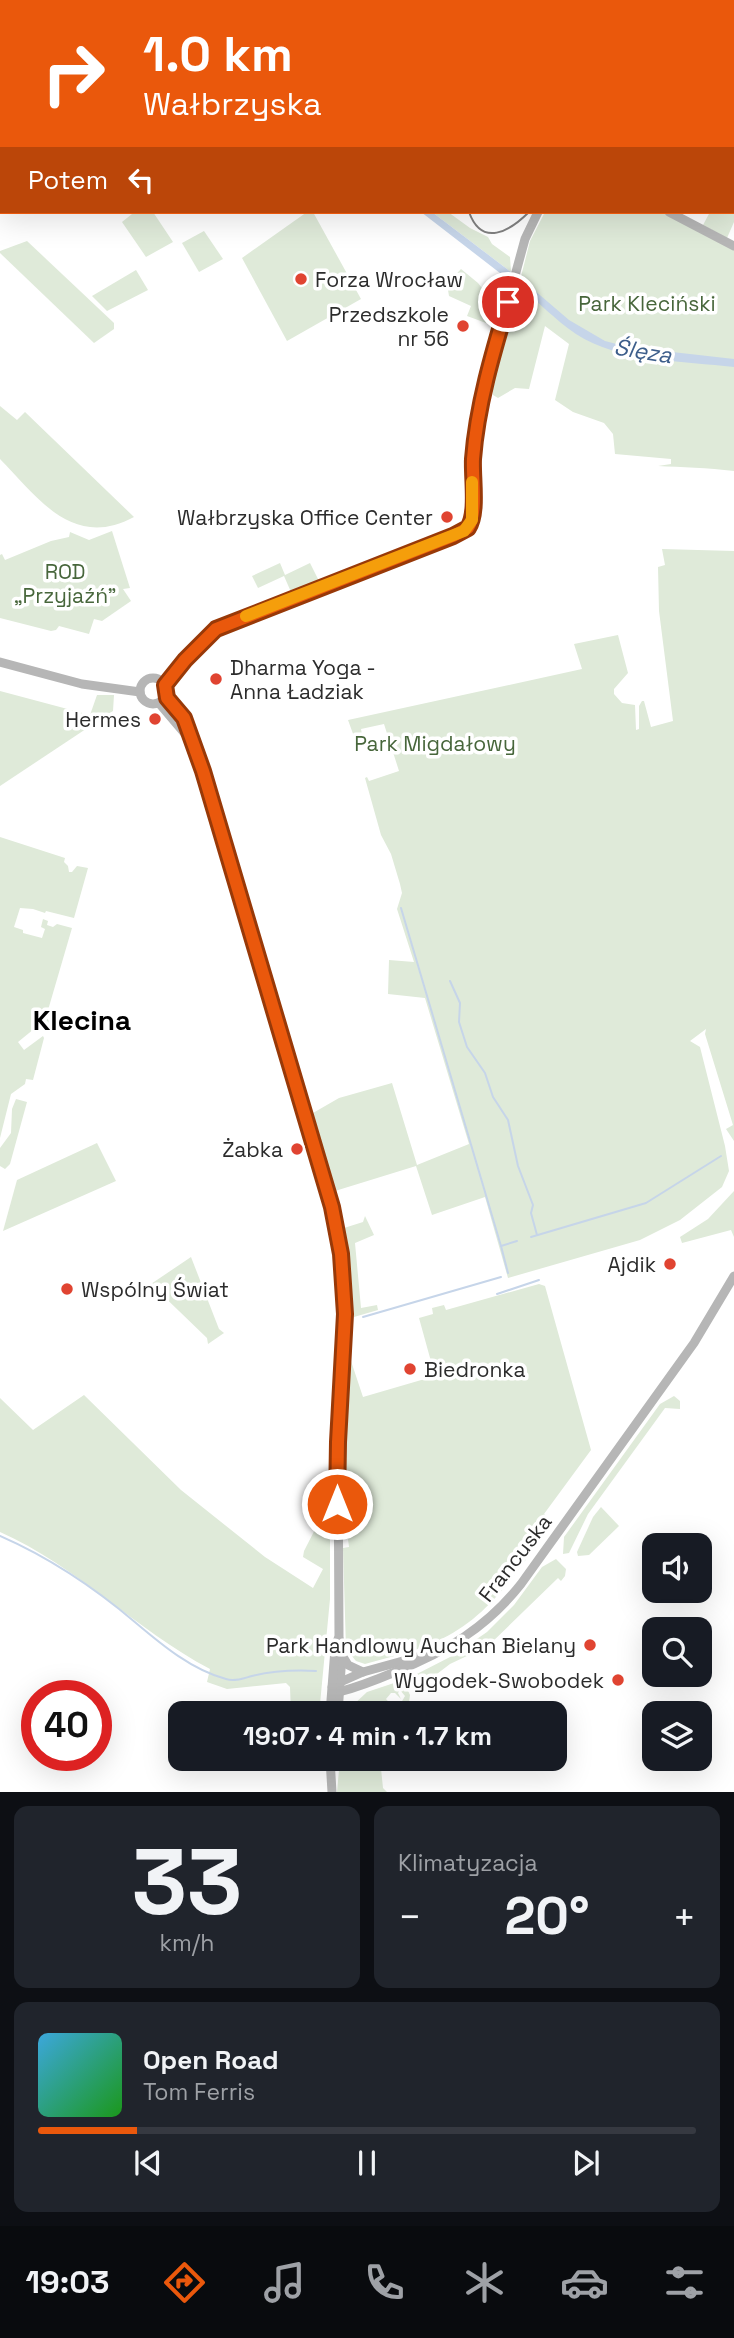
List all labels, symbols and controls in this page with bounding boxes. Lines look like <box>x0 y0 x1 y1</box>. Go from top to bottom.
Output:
text: 1.0 km <box>143 23 293 85</box>
icon: right <box>28 28 119 119</box>
text: Wałbrzyska <box>143 84 322 124</box>
icon: left <box>122 161 160 199</box>
text: Potem <box>28 163 108 197</box>
place label: Forza Wrocław <box>315 266 463 293</box>
marker: Forza Wrocław <box>293 271 309 287</box>
pin <box>478 272 538 332</box>
icon: arrive <box>489 283 527 321</box>
park label: Park Kleciński <box>578 290 716 317</box>
place label: Przedszkole nr 56 <box>329 301 449 352</box>
marker: Przedszkole nr 56 <box>455 318 471 334</box>
water label: Ślęza <box>612 332 675 370</box>
place label: Wałbrzyska Office Center <box>177 504 433 531</box>
marker: Wałbrzyska Office Center <box>439 509 455 525</box>
park label: ROD „Przyjaźń” <box>14 558 116 609</box>
place label: Dharma Yoga - Anna Ładziak <box>230 654 376 705</box>
marker: Dharma Yoga - Anna Ładziak <box>208 671 224 687</box>
place label: Hermes <box>65 706 141 733</box>
marker: Hermes <box>147 711 163 727</box>
park label: Park Migdałowy <box>354 730 516 757</box>
district label: Klecina <box>33 1002 131 1038</box>
place label: Żabka <box>222 1136 283 1163</box>
marker: Żabka <box>289 1141 305 1157</box>
place label: Ajdik <box>608 1251 656 1278</box>
marker: Ajdik <box>662 1256 678 1272</box>
place label: Wspólny Świat <box>81 1276 229 1303</box>
marker: Wspólny Świat <box>59 1281 75 1297</box>
place label: Biedronka <box>424 1356 526 1383</box>
marker: Biedronka <box>402 1361 418 1377</box>
position arrow <box>300 1467 374 1541</box>
street label: Francuska <box>473 1509 557 1607</box>
map controls <box>642 1533 712 1771</box>
button: sound <box>642 1533 712 1603</box>
button: search <box>642 1617 712 1687</box>
place label: Park Handlowy Auchan Bielany <box>266 1632 576 1659</box>
marker: Park Handlowy Auchan Bielany <box>582 1637 598 1653</box>
place label: Wygodek-Swobodek <box>394 1667 604 1694</box>
marker: Wygodek-Swobodek <box>610 1672 626 1688</box>
speed limit sign: 40 <box>21 1680 112 1771</box>
button: layers <box>642 1701 712 1771</box>
text: 19:07 · 4 min · 1.7 km <box>243 1719 492 1753</box>
text: 33 <box>132 1824 242 1941</box>
text: Klimatyzacja <box>398 1848 538 1878</box>
text: 20° <box>504 1883 590 1949</box>
text: − <box>398 1893 422 1941</box>
text: + <box>672 1893 696 1941</box>
text: km/h <box>160 1928 214 1958</box>
text: Open Road <box>143 2043 279 2077</box>
text: Tom Ferris <box>143 2077 255 2107</box>
icon: previous <box>129 2144 167 2182</box>
icon: pause <box>348 2144 386 2182</box>
icon: next <box>567 2144 605 2182</box>
icon: directions <box>160 2258 209 2307</box>
icon: music <box>260 2258 309 2307</box>
icon: phone <box>360 2258 409 2307</box>
icon: climate <box>460 2258 509 2307</box>
icon: car <box>560 2258 609 2307</box>
icon: filters <box>660 2258 709 2307</box>
text: 19:03 <box>25 2262 109 2302</box>

